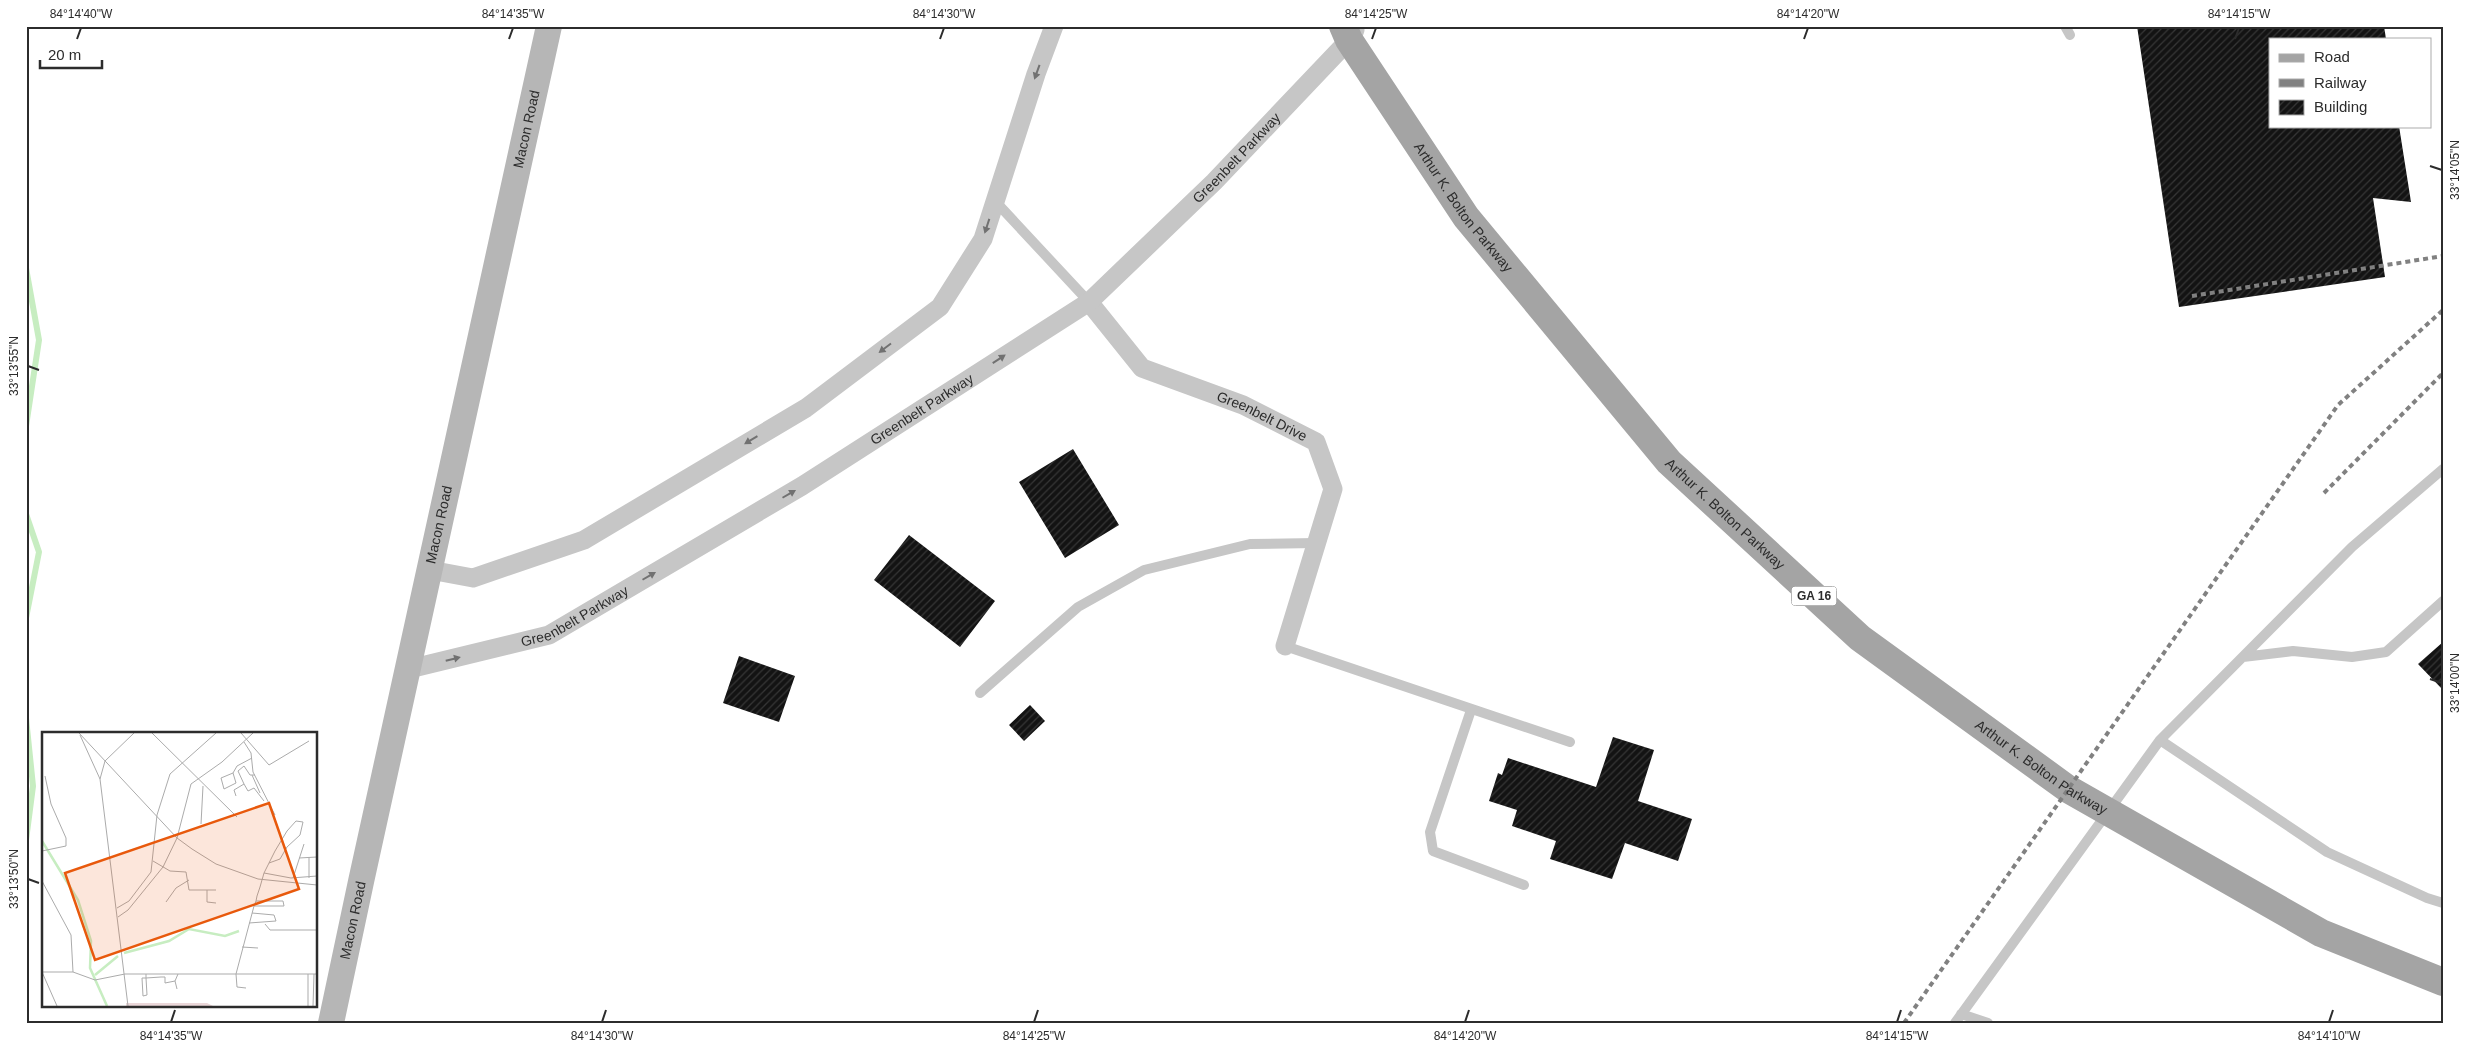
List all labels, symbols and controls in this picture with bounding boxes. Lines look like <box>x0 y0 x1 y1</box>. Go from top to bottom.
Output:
text: 84°14'40"W <box>50 7 113 21</box>
text: 84°14'35"W <box>482 7 545 21</box>
text: 84°14'30"W <box>913 7 976 21</box>
text: 84°14'25"W <box>1345 7 1408 21</box>
text: 84°14'20"W <box>1777 7 1840 21</box>
text: 84°14'15"W <box>2208 7 2271 21</box>
scale bar <box>40 38 102 70</box>
legend <box>2269 38 2432 128</box>
text: 20 m <box>48 46 81 63</box>
text: Road <box>2314 48 2350 65</box>
one-way arrow <box>1033 65 1041 80</box>
text: Railway <box>2314 74 2367 91</box>
street label: Macon Road <box>510 89 543 170</box>
text: Building <box>2314 98 2367 115</box>
street label: Greenbelt Parkway <box>1189 109 1284 206</box>
street label: Arthur K. Bolton Parkway <box>1411 139 1516 275</box>
text: 33°14'05"N <box>2448 140 2462 200</box>
one-way arrow <box>982 219 990 234</box>
text: 33°13'55"N <box>7 336 21 396</box>
one-way arrow <box>879 343 892 354</box>
one-way arrow <box>993 354 1006 364</box>
street label: Greenbelt Parkway <box>867 370 976 448</box>
street label: Greenbelt Drive <box>1215 388 1310 444</box>
one-way arrow <box>745 436 758 445</box>
street label: Arthur K. Bolton Parkway <box>1662 455 1788 573</box>
street label: Macon Road <box>422 484 455 565</box>
one-way arrow <box>782 489 795 498</box>
one-way arrow <box>642 572 655 581</box>
street label: Greenbelt Parkway <box>519 582 631 650</box>
road number: GA 16 <box>1792 586 1836 606</box>
text: 33°14'00"N <box>2448 653 2462 713</box>
one-way arrow <box>445 654 460 662</box>
street label: Arthur K. Bolton Parkway <box>1972 716 2110 818</box>
inset map <box>42 732 318 1006</box>
text: 33°13'50"N <box>7 849 21 909</box>
street label: Macon Road <box>337 880 369 961</box>
text: 84°14'35"W <box>140 1029 203 1043</box>
text: 84°14'30"W <box>571 1029 634 1043</box>
text: 84°14'25"W <box>1003 1029 1066 1043</box>
text: 84°14'20"W <box>1434 1029 1497 1043</box>
text: 84°14'15"W <box>1866 1029 1929 1043</box>
text: 84°14'10"W <box>2298 1029 2361 1043</box>

